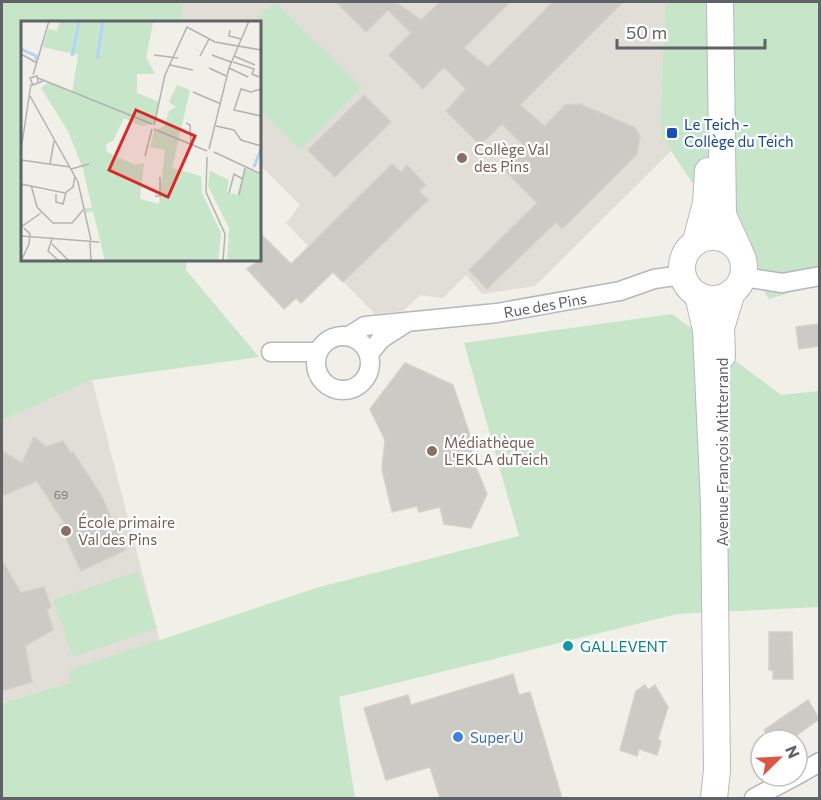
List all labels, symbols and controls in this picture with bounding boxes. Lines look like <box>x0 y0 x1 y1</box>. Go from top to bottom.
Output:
scale bar <box>617 12 766 50</box>
inset map <box>21 21 261 261</box>
text: 50 m <box>626 21 667 43</box>
place label: Le Teich - Collège du Teich <box>684 115 794 150</box>
marker: Le Teich - Collège du Teich <box>665 126 679 140</box>
place label: Collège Val des Pins <box>474 140 549 175</box>
marker: Collège Val des Pins <box>455 151 469 165</box>
street label: Rue des Pins <box>502 289 588 321</box>
street label: Avenue François Mitterrand <box>713 358 731 546</box>
place label: Médiathèque L'EKLA duTeich <box>444 433 548 468</box>
marker: Médiathèque L'EKLA duTeich <box>425 444 439 458</box>
house number: 69 <box>54 487 68 501</box>
place label: École primaire Val des Pins <box>78 512 175 548</box>
marker: École primaire Val des Pins <box>59 524 73 538</box>
place label: GALLEVENT <box>580 637 668 655</box>
marker: GALLEVENT <box>561 639 575 653</box>
place label: Super U <box>470 728 524 746</box>
north arrow <box>749 728 809 788</box>
marker: Super U <box>451 730 465 744</box>
text: N <box>782 742 804 761</box>

